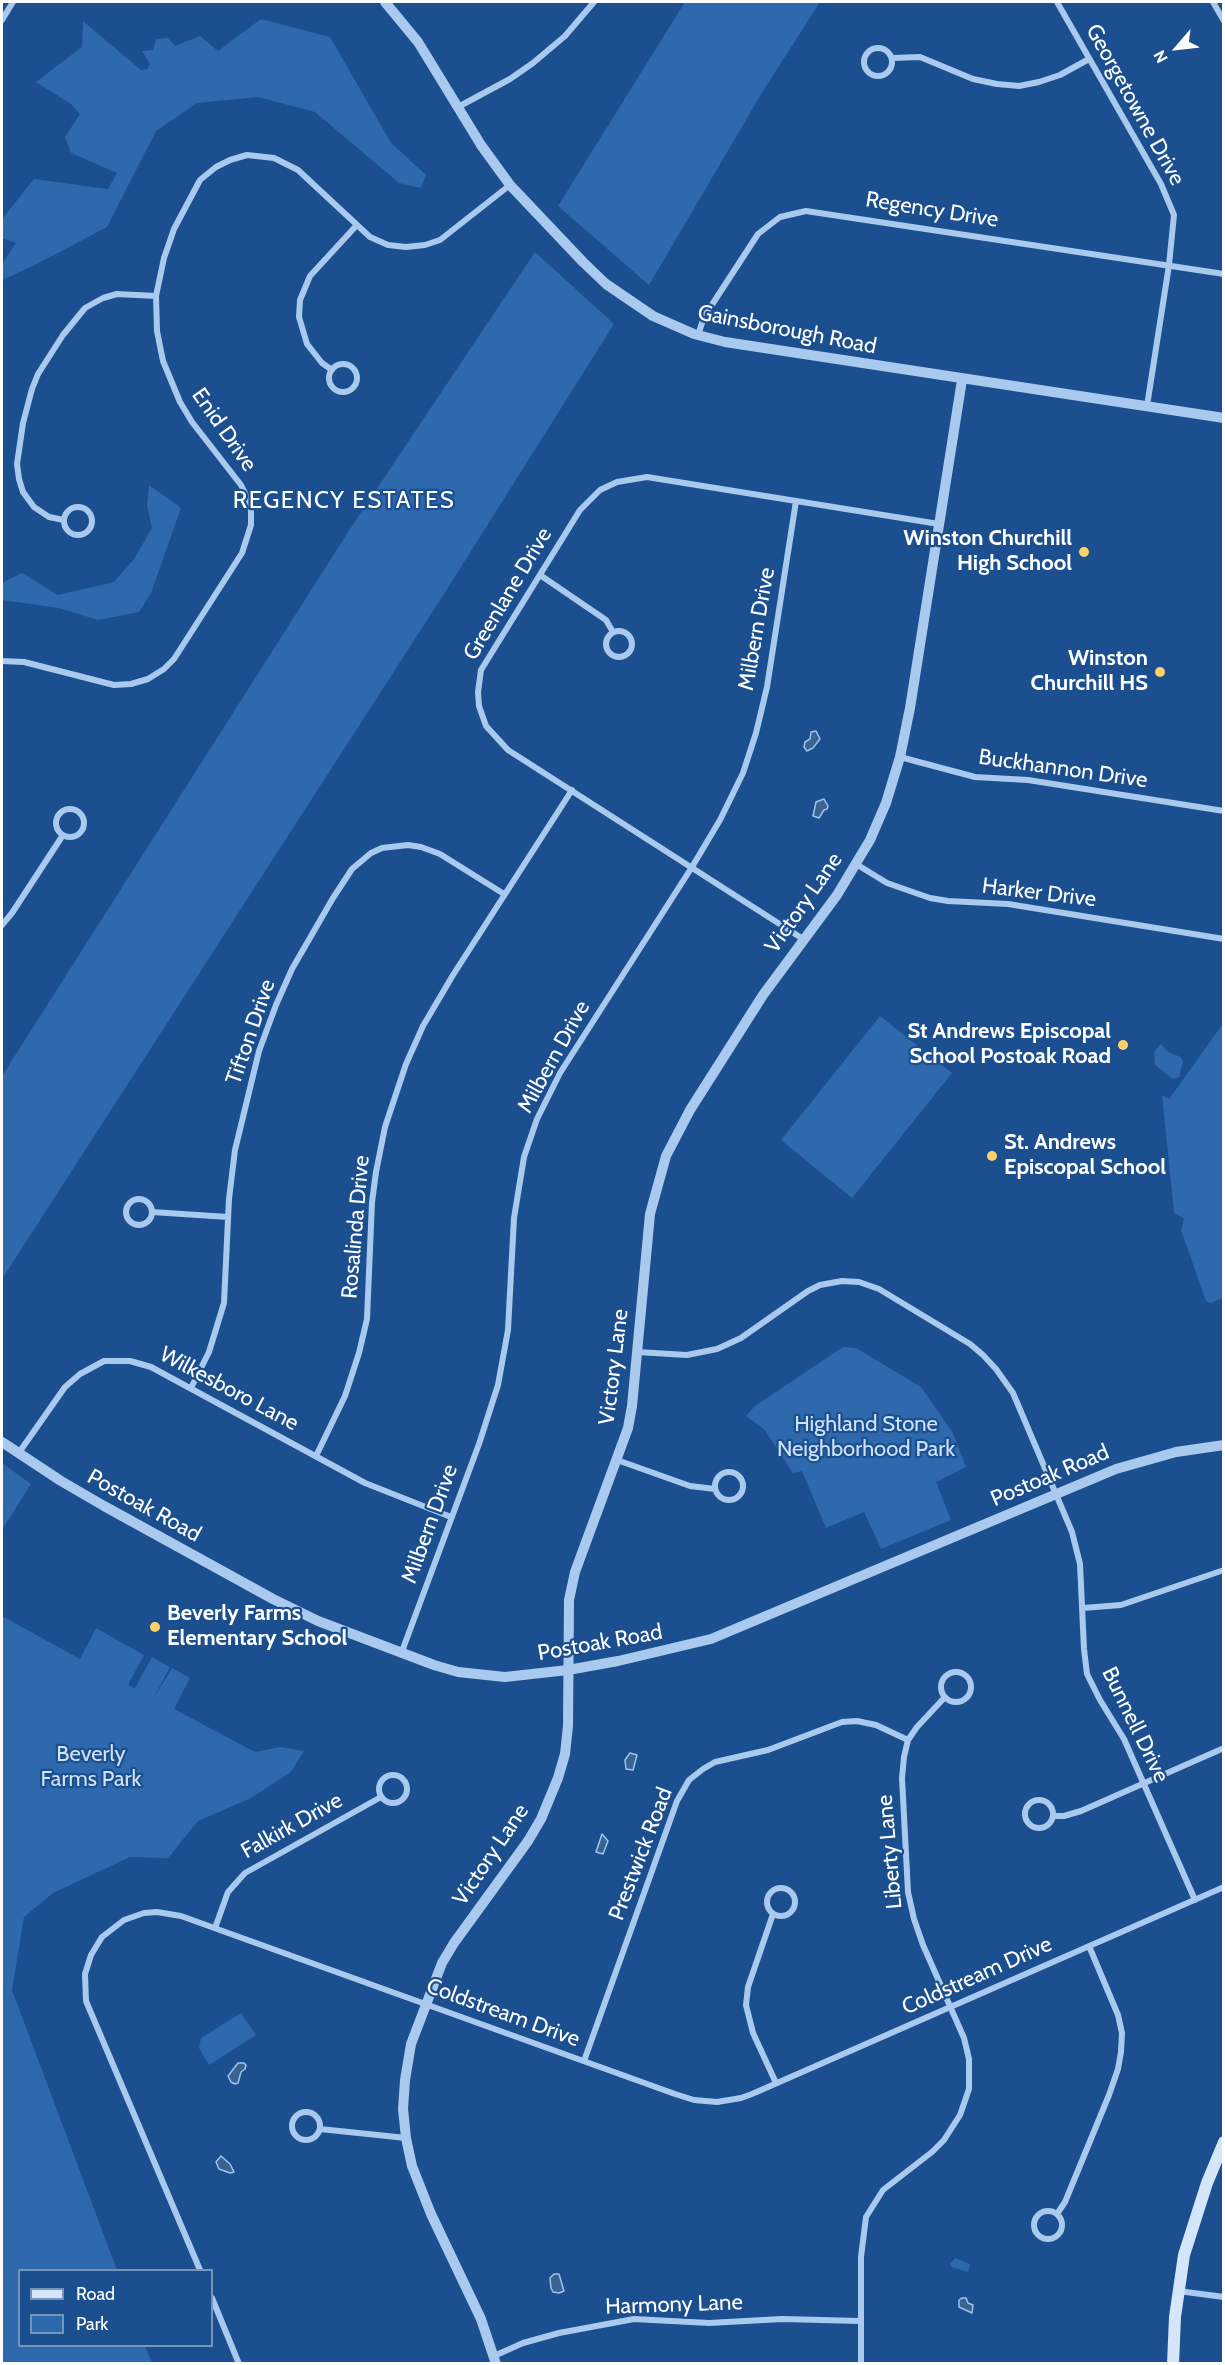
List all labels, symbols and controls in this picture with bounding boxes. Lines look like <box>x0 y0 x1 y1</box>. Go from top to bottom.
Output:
north arrow <box>1147 18 1207 78</box>
street label: Georgetowne Drive <box>1080 20 1190 190</box>
text: N <box>1150 47 1172 66</box>
street label: Regency Drive <box>864 186 1000 234</box>
street label: Gainsborough Road <box>695 300 879 360</box>
street label: Enid Drive <box>186 383 262 477</box>
district label: REGENCY ESTATES <box>233 487 455 515</box>
street label: Greenlane Drive <box>458 523 558 665</box>
place label: Winston Churchill High School <box>903 526 1072 578</box>
marker: Winston Churchill High School <box>1077 545 1091 559</box>
street label: Milbern Drive <box>733 565 781 693</box>
place label: Winston Churchill HS <box>1031 646 1148 698</box>
marker: Winston Churchill HS <box>1153 665 1167 679</box>
street label: Buckhannon Drive <box>977 744 1149 794</box>
street label: Victory Lane <box>760 848 848 958</box>
street label: Harker Drive <box>980 873 1098 913</box>
street label: Tifton Drive <box>221 976 281 1088</box>
street label: Milbern Drive <box>512 996 596 1118</box>
place label: St Andrews Episcopal School Postoak Road <box>908 1019 1111 1070</box>
marker: St Andrews Episcopal School Postoak Road <box>1116 1038 1130 1052</box>
place label: St. Andrews Episcopal School <box>1004 1130 1166 1182</box>
marker: St. Andrews Episcopal School <box>985 1149 999 1163</box>
street label: Rosalinda Drive <box>337 1154 375 1300</box>
street label: Victory Lane <box>594 1308 634 1426</box>
street label: Wilkesboro Lane <box>155 1341 303 1437</box>
park label: Highland Stone Neighborhood Park <box>777 1412 955 1464</box>
street label: Postoak Road <box>987 1439 1113 1513</box>
street label: Milbern Drive <box>396 1461 464 1587</box>
street label: Postoak Road <box>82 1464 206 1548</box>
place label: Beverly Farms Elementary School <box>167 1601 347 1652</box>
street label: Postoak Road <box>536 1619 664 1667</box>
marker: Beverly Farms Elementary School <box>148 1620 162 1634</box>
street label: Bunnell Drive <box>1096 1663 1174 1787</box>
park label: Beverly Farms Park <box>41 1742 141 1794</box>
street label: Prestwick Road <box>604 1784 678 1924</box>
street label: Falkirk Drive <box>237 1787 347 1865</box>
street label: Liberty Lane <box>872 1794 908 1910</box>
street label: Victory Lane <box>447 1799 535 1911</box>
street label: Coldstream Drive <box>898 1931 1056 2021</box>
street label: Coldstream Drive <box>423 1973 583 2053</box>
legend <box>18 2269 213 2347</box>
text: Road <box>76 2283 115 2305</box>
street label: Harmony Lane <box>605 2289 743 2321</box>
text: Park <box>76 2313 108 2335</box>

